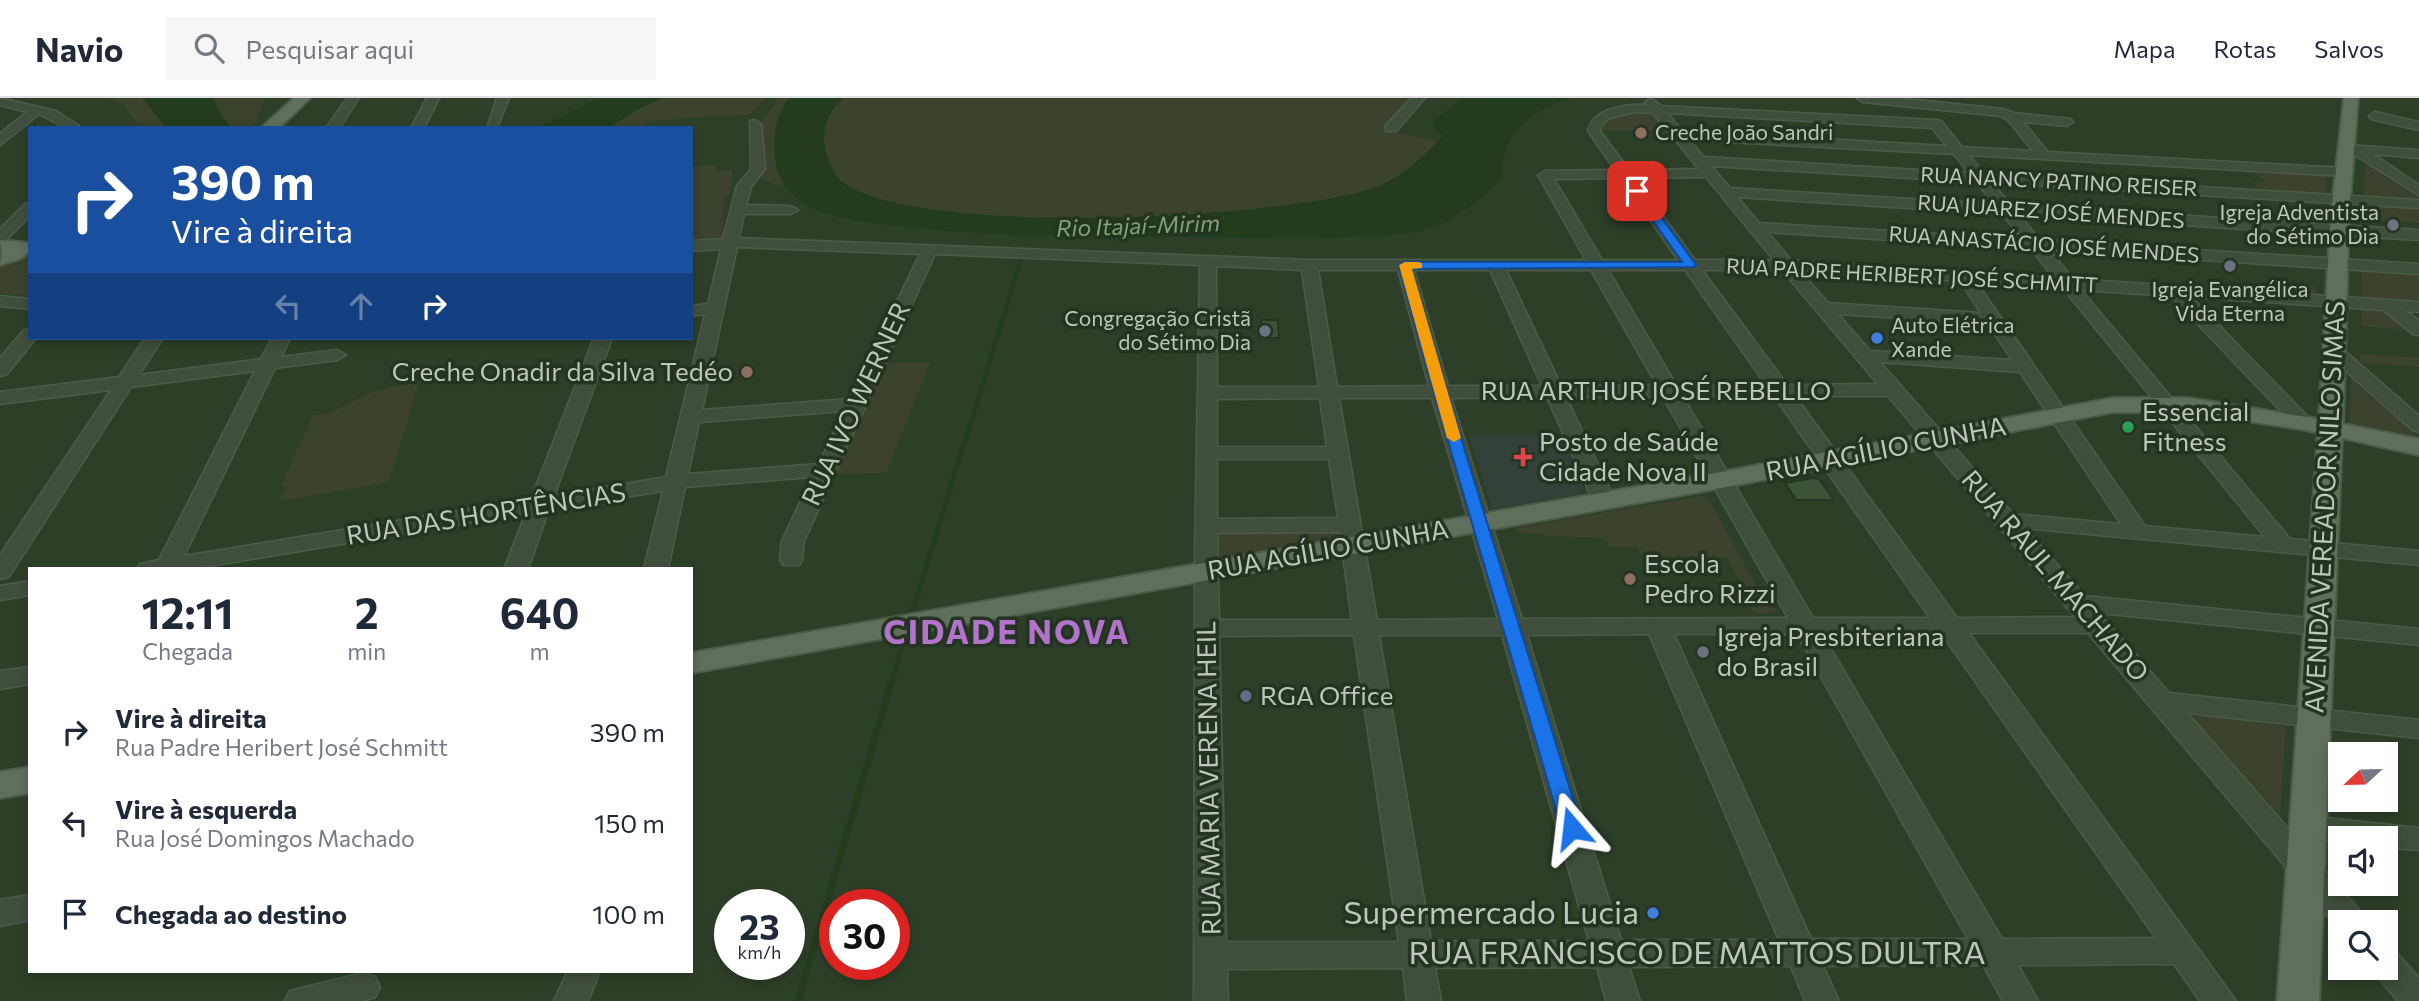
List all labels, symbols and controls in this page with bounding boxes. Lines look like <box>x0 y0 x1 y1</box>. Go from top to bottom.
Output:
search box <box>166 17 656 80</box>
text: Navio <box>35 28 124 69</box>
icon: search <box>190 29 228 67</box>
text: Pesquisar aqui <box>246 33 414 64</box>
text: Mapa <box>2114 34 2176 63</box>
text: Rotas <box>2214 34 2276 63</box>
text: Salvos <box>2314 34 2384 63</box>
place label: Creche João Sandri <box>1655 119 1833 144</box>
marker: Creche João Sandri <box>1633 125 1649 141</box>
text: 390 m <box>171 150 314 210</box>
icon: right <box>56 154 147 245</box>
pin <box>1607 161 1667 221</box>
street label: RUA NANCY PATINO REISER <box>1920 161 2198 200</box>
icon: arrive <box>1618 172 1656 210</box>
street label: RUA JUAREZ JOSÉ MENDES <box>1917 189 2185 232</box>
place label: Igreja Adventista do Sétimo Dia <box>2220 199 2379 248</box>
water label: Rio Itajaí-Mirim <box>1056 208 1220 242</box>
text: Vire à direita <box>171 210 353 250</box>
marker: Igreja Adventista do Sétimo Dia <box>2385 217 2401 233</box>
street label: RUA ANASTÁCIO JOSÉ MENDES <box>1888 220 2200 267</box>
street label: RUA PADRE HERIBERT JOSÉ SCHMITT <box>1726 252 2099 297</box>
marker: Igreja Evangélica Vida Eterna <box>2222 258 2238 274</box>
place label: Igreja Evangélica Vida Eterna <box>2152 276 2308 325</box>
icon: left <box>269 287 307 325</box>
icon: ahead <box>342 287 380 325</box>
icon: right <box>415 287 453 325</box>
street label: RUA IVO WERNER <box>794 297 915 510</box>
street label: AVENIDA VEREADOR NILO SIMAS <box>2297 300 2350 714</box>
place label: Congregação Cristã do Sétimo Dia <box>1064 305 1251 354</box>
place label: Auto Elétrica Xande <box>1891 312 2015 361</box>
marker: Congregação Cristã do Sétimo Dia <box>1257 323 1273 339</box>
marker: Auto Elétrica Xande <box>1869 330 1885 346</box>
place label: Creche Onadir da Silva Tedéo <box>392 355 733 386</box>
marker: Creche Onadir da Silva Tedéo <box>739 364 755 380</box>
street label: RUA ARTHUR JOSÉ REBELLO <box>1481 374 1831 405</box>
place label: Essencial Fitness <box>2142 395 2249 456</box>
street label: RUA AGÍLIO CUNHA <box>1763 409 2008 486</box>
marker: Essencial Fitness <box>2120 419 2136 435</box>
place label: Posto de Saúde Cidade Nova II <box>1539 425 1719 486</box>
marker: Posto de Saúde Cidade Nova II <box>1513 447 1533 467</box>
street label: RUA RAUL MACHADO <box>1956 463 2156 687</box>
street label: RUA DAS HORTÊNCIAS <box>344 475 628 550</box>
street label: RUA AGÍLIO CUNHA <box>1205 512 1450 585</box>
place label: Escola Pedro Rizzi <box>1644 547 1776 608</box>
marker: Escola Pedro Rizzi <box>1622 571 1638 587</box>
text: 12:11 <box>142 586 234 638</box>
text: 2 <box>355 586 379 638</box>
text: 640 <box>500 586 579 638</box>
district label: CIDADE NOVA <box>883 610 1131 651</box>
place label: Igreja Presbiteriana do Brasil <box>1717 620 1944 681</box>
street label: RUA MARIA VERENA HEIL <box>1189 621 1226 935</box>
text: Chegada <box>142 637 233 665</box>
text: min <box>347 637 386 665</box>
text: m <box>530 637 550 665</box>
marker: Igreja Presbiteriana do Brasil <box>1695 644 1711 660</box>
place label: RGA Office <box>1260 679 1393 710</box>
marker: RGA Office <box>1238 688 1254 704</box>
text: Vire à direita <box>115 702 267 733</box>
icon: right <box>56 713 94 751</box>
text: 390 m <box>590 716 665 747</box>
text: Rua Padre Heribert José Schmitt <box>115 733 448 761</box>
north arrow <box>2328 742 2398 812</box>
map controls <box>2328 742 2398 980</box>
position arrow <box>1535 791 1609 865</box>
text: Vire à esquerda <box>115 793 297 824</box>
icon: left <box>56 804 94 842</box>
text: 150 m <box>594 807 665 838</box>
text: Rua José Domingos Machado <box>115 824 415 852</box>
button: sound <box>2328 826 2398 896</box>
speed limit sign: 30 <box>819 889 910 980</box>
place label: Supermercado Lucia <box>1343 891 1639 931</box>
icon: arrive <box>56 895 94 933</box>
text: Chegada ao destino <box>115 898 347 929</box>
text: 100 m <box>592 898 665 929</box>
text: 23 <box>739 904 780 947</box>
marker: Supermercado Lucia <box>1645 905 1661 921</box>
button: search <box>2328 910 2398 980</box>
street label: RUA FRANCISCO DE MATTOS DULTRA <box>1408 931 1986 971</box>
text: km/h <box>738 941 781 963</box>

